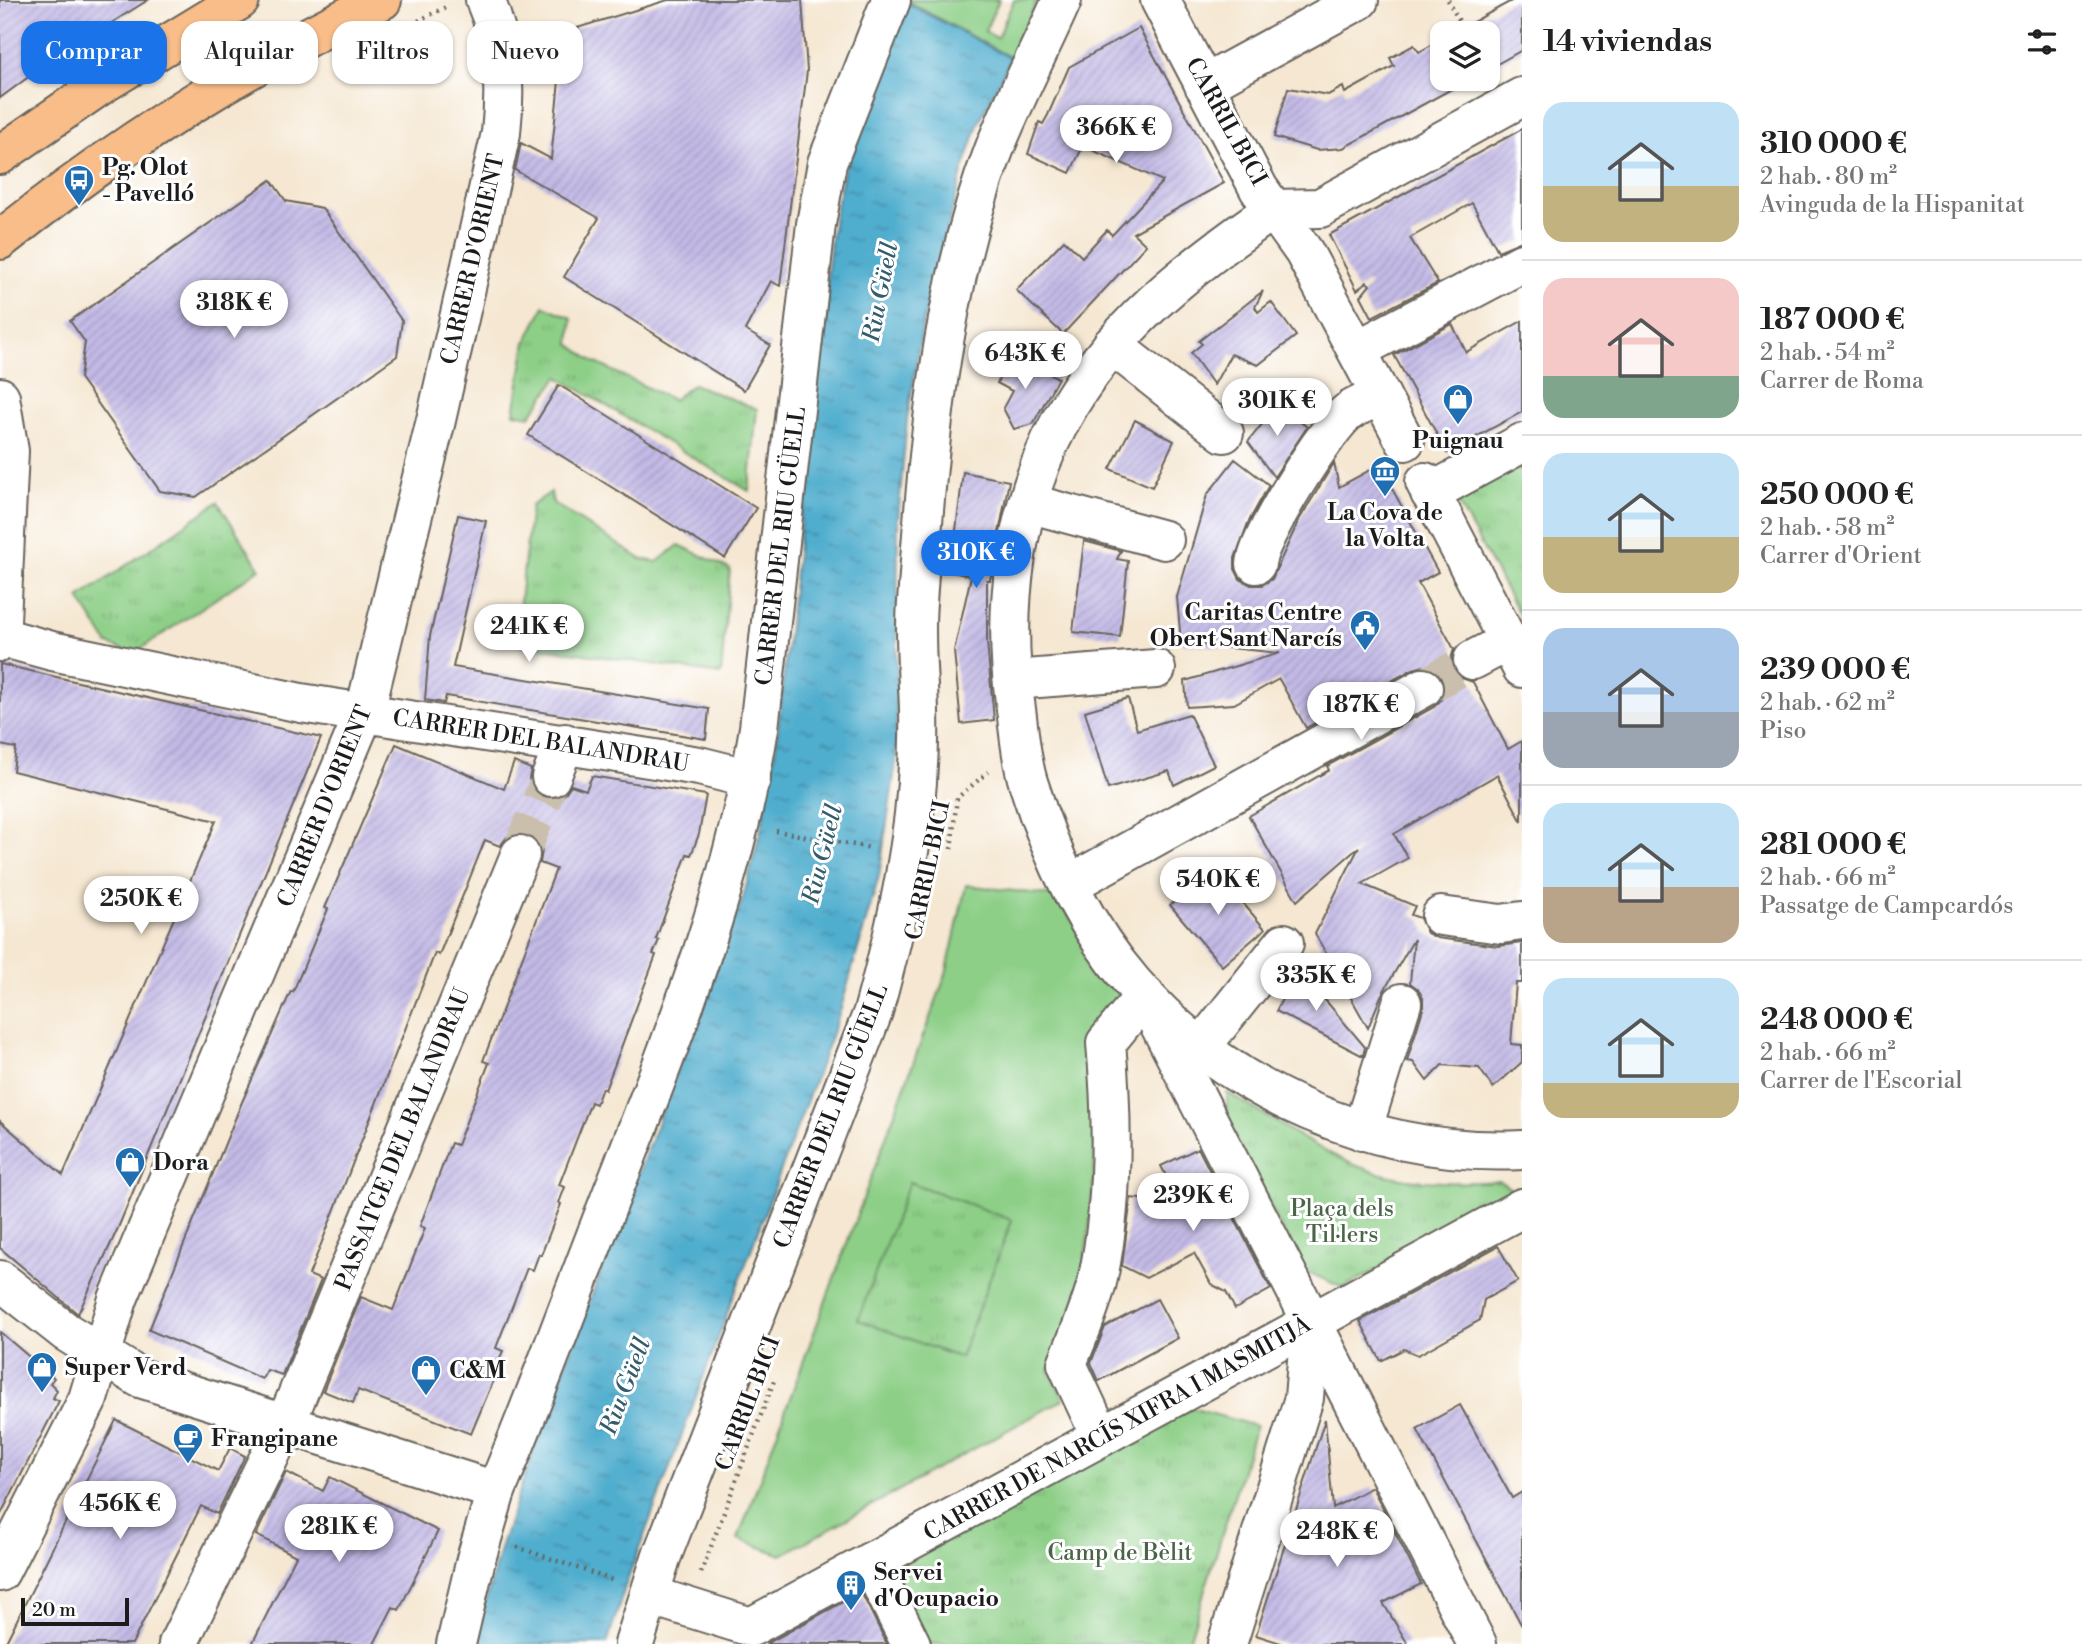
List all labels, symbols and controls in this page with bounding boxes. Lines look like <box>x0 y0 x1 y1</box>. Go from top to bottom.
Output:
chip: Comprar <box>21 21 167 84</box>
chip: Alquilar <box>181 21 318 84</box>
chip: Filtros <box>332 21 453 84</box>
chip: Nuevo <box>467 21 583 84</box>
map controls <box>1430 21 1500 91</box>
button: layers <box>1430 21 1500 91</box>
text: 14 viviendas <box>1543 23 1712 61</box>
icon: filters <box>2023 23 2061 61</box>
street label: CARRIL BICI <box>1179 53 1273 191</box>
pin: 366K € <box>1059 106 1173 165</box>
text: 366K € <box>1076 114 1156 142</box>
text: 310 000 € <box>1760 125 1907 163</box>
icon: home <box>1599 130 1683 214</box>
street label: CARRER D'ORIENT <box>435 151 511 367</box>
place label: Pg. Olot - Pavelló <box>102 154 194 208</box>
bus stop icon: Pg. Olot - Pavelló <box>62 163 96 207</box>
text: 2 hab. · 80 m² <box>1760 163 1897 191</box>
text: Avinguda de la Hispanitat <box>1760 191 2025 219</box>
water label: Riu Güell <box>856 239 905 346</box>
pin: 318K € <box>177 280 291 340</box>
text: 318K € <box>196 289 272 317</box>
text: 187 000 € <box>1760 301 1905 339</box>
icon: home <box>1599 306 1683 390</box>
pin: 643K € <box>968 332 1082 391</box>
text: 2 hab. · 54 m² <box>1760 339 1895 367</box>
text: 643K € <box>984 340 1066 368</box>
text: Carrer de Roma <box>1760 367 1924 395</box>
pin: 301K € <box>1220 378 1334 438</box>
shop icon: Puignau <box>1441 382 1475 426</box>
text: 301K € <box>1238 387 1316 415</box>
street label: CARRER DEL RIU GÜELL <box>748 405 812 687</box>
place label: Puignau <box>1412 427 1504 455</box>
museum icon: La Cova de la Volta <box>1368 454 1402 498</box>
text: 250 000 € <box>1760 476 1914 514</box>
icon: home <box>1599 481 1683 565</box>
place label: La Cova de la Volta <box>1327 499 1443 553</box>
text: 2 hab. · 58 m² <box>1760 514 1895 542</box>
pin: 310K € <box>919 530 1033 590</box>
text: 310K € <box>937 539 1015 567</box>
text: Carrer d'Orient <box>1760 542 1922 570</box>
place label: Caritas Centre Obert Sant Narcís <box>1150 599 1342 653</box>
pin: 241K € <box>472 604 586 664</box>
public building icon: Caritas Centre Obert Sant Narcís <box>1348 608 1382 652</box>
text: 241K € <box>490 613 568 641</box>
text: 239 000 € <box>1760 651 1910 689</box>
icon: home <box>1599 656 1683 740</box>
pin: 187K € <box>1304 682 1418 742</box>
text: 2 hab. · 62 m² <box>1760 689 1895 717</box>
text: 187K € <box>1323 691 1399 719</box>
street label: CARRER D'ORIENT <box>272 701 378 911</box>
street label: CARRER DEL BALANDRAU <box>391 704 691 778</box>
text: Piso <box>1760 717 1806 745</box>
street label: CARRIL BICI <box>900 798 957 943</box>
water label: Riu Güell <box>796 801 850 908</box>
text: 281 000 € <box>1760 826 1906 864</box>
icon: home <box>1599 831 1683 915</box>
pin: 540K € <box>1161 858 1275 917</box>
text: 2 hab. · 66 m² <box>1760 864 1896 892</box>
text: 540K € <box>1176 866 1260 894</box>
pin: 250K € <box>84 876 198 936</box>
text: 250K € <box>100 885 182 913</box>
text: Passatge de Campcardós <box>1760 892 2013 920</box>
pin: 335K € <box>1259 954 1373 1013</box>
text: 335K € <box>1276 962 1356 990</box>
street label: CARRER DEL RIU GÜELL <box>766 980 894 1252</box>
street label: PASSATGE DEL BALANDRAU <box>329 984 477 1295</box>
text: 248 000 € <box>1760 1001 1913 1039</box>
icon: home <box>1599 1006 1683 1090</box>
text: 2 hab. · 66 m² <box>1760 1039 1896 1067</box>
text: Carrer de l'Escorial <box>1760 1067 1962 1095</box>
shop icon: Dora <box>113 1145 147 1189</box>
place label: Dora <box>153 1149 209 1177</box>
pin: 239K € <box>1136 1174 1250 1233</box>
text: 239K € <box>1153 1182 1233 1210</box>
park label: Plaça dels Til·lers <box>1290 1195 1394 1249</box>
street label: CARRER DE NARCÍS XIFRA I MASMITJÀ <box>918 1308 1317 1547</box>
street label: CARRIL BICI <box>709 1332 787 1475</box>
water label: Riu Güell <box>593 1333 658 1440</box>
shop icon: Super Verd <box>25 1350 59 1394</box>
shop icon: C&M <box>409 1353 443 1397</box>
place label: Super Verd <box>65 1354 187 1382</box>
place label: C&M <box>449 1357 506 1385</box>
cafe icon: Frangipane <box>171 1421 205 1465</box>
place label: Frangipane <box>211 1425 338 1453</box>
pin: 456K € <box>63 1482 177 1541</box>
text: 456K € <box>79 1490 161 1518</box>
pin: 281K € <box>282 1504 396 1564</box>
pin: 248K € <box>1280 1510 1394 1569</box>
text: 281K € <box>300 1513 378 1541</box>
text: 248K € <box>1296 1518 1378 1546</box>
park label: Camp de Bèlit <box>1048 1539 1193 1567</box>
place label: Servei d'Ocupacio <box>874 1559 999 1613</box>
building icon: Servei d'Ocupacio <box>834 1568 868 1612</box>
scale bar <box>21 1595 130 1627</box>
text: 20 m <box>32 1598 76 1622</box>

